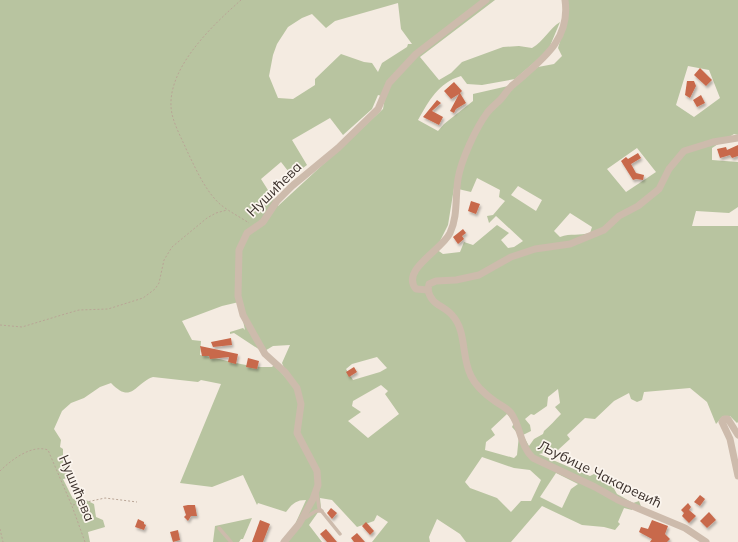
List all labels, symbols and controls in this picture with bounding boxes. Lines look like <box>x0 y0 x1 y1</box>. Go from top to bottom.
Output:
street label: Нушићева <box>243 158 305 220</box>
street label: Љубице Чакаревић <box>535 436 665 512</box>
street label: Нушићева <box>55 452 99 524</box>

